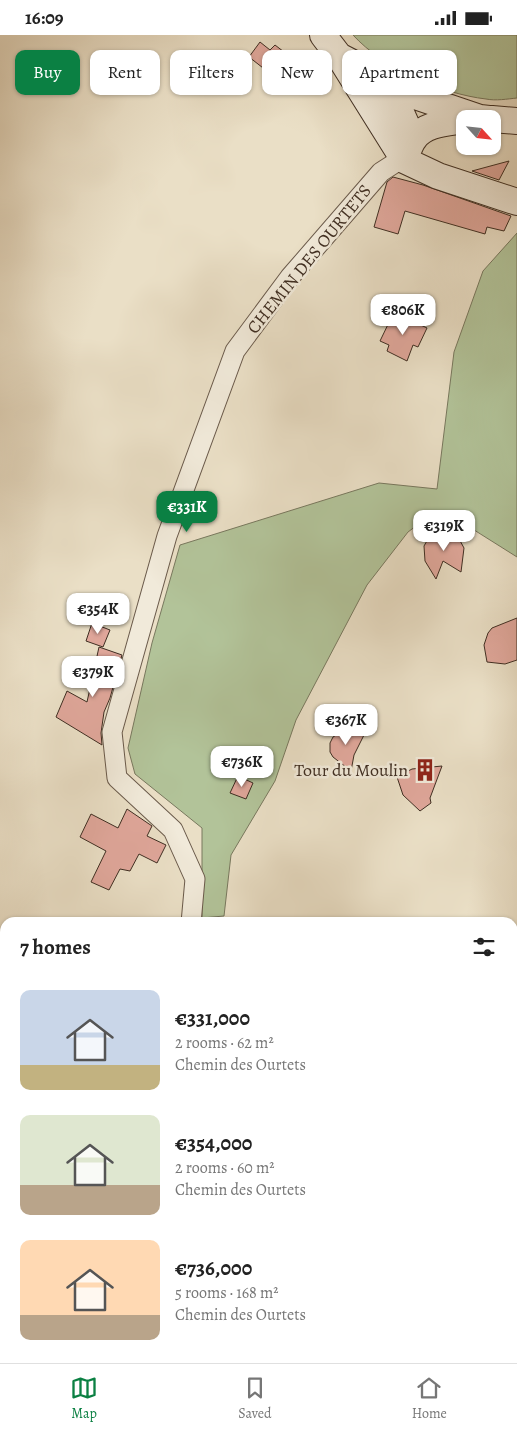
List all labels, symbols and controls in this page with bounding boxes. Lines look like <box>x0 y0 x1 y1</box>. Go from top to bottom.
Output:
text: 16:09 <box>25 5 64 31</box>
chip: Buy <box>15 50 80 95</box>
chip: Rent <box>90 50 160 95</box>
chip: Filters <box>170 50 252 95</box>
chip: New <box>262 50 332 95</box>
chip: Apartment <box>342 50 457 95</box>
north arrow <box>456 110 501 155</box>
map controls <box>456 110 501 155</box>
street label: CHEMIN DES OURTETS <box>241 179 377 339</box>
pin: €806K <box>368 293 438 336</box>
text: €806K <box>382 299 424 321</box>
pin: €331K <box>152 491 222 533</box>
text: €331K <box>167 496 207 518</box>
pin: €319K <box>409 509 479 552</box>
text: €319K <box>424 515 464 537</box>
pin: €354K <box>63 593 133 635</box>
text: €354K <box>78 598 118 620</box>
pin: €379K <box>58 655 128 698</box>
text: €379K <box>73 661 113 683</box>
pin: €367K <box>311 703 381 746</box>
text: €367K <box>326 709 366 731</box>
pin: €736K <box>207 745 277 788</box>
text: €736K <box>222 751 262 773</box>
building icon: Tour du Moulin <box>412 757 438 783</box>
place label: Tour du Moulin <box>294 758 408 782</box>
text: 7 homes <box>20 933 91 961</box>
icon: filters <box>470 933 498 961</box>
text: €331,000 <box>175 1004 250 1032</box>
icon: home <box>60 1010 120 1070</box>
text: 2 rooms · 62 m² <box>175 1032 274 1054</box>
text: Chemin des Ourtets <box>175 1054 306 1076</box>
text: €354,000 <box>175 1129 252 1157</box>
icon: home <box>60 1135 120 1195</box>
text: 2 rooms · 60 m² <box>175 1157 275 1179</box>
text: Chemin des Ourtets <box>175 1179 306 1201</box>
text: €736,000 <box>175 1254 252 1282</box>
icon: home <box>60 1260 120 1320</box>
text: 5 rooms · 168 m² <box>175 1282 279 1304</box>
text: Chemin des Ourtets <box>175 1304 306 1326</box>
tab: Map <box>70 1374 98 1423</box>
tab: Saved <box>238 1374 272 1423</box>
tab: Home <box>412 1374 447 1423</box>

